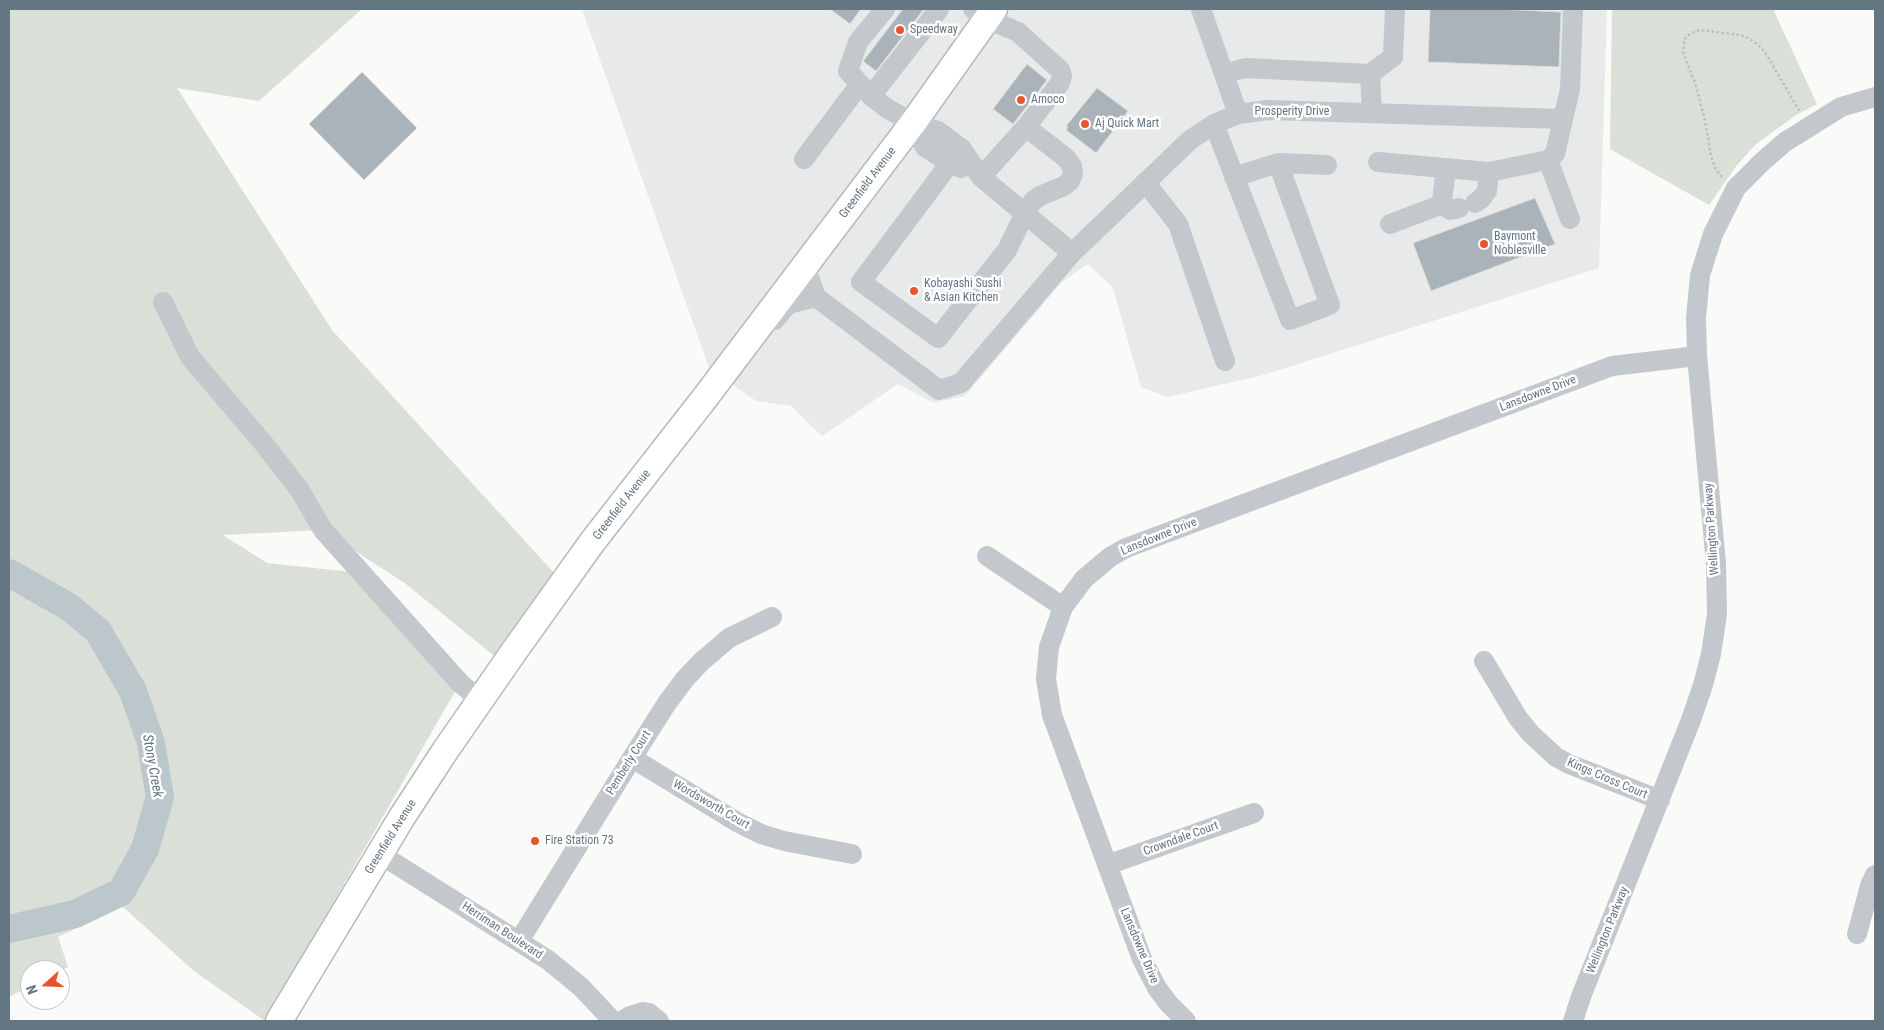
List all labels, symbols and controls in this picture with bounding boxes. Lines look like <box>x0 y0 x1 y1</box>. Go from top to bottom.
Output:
place label: Speedway <box>910 23 958 37</box>
marker: Speedway <box>894 24 906 36</box>
place label: Amoco <box>1031 93 1065 107</box>
marker: Amoco <box>1015 94 1027 106</box>
street label: Prosperity Drive <box>1255 105 1329 119</box>
place label: Aj Quick Mart <box>1095 117 1159 131</box>
marker: Aj Quick Mart <box>1079 118 1091 130</box>
street label: Greenfield Avenue <box>837 145 899 221</box>
place label: Baymont Noblesville <box>1494 230 1546 258</box>
marker: Baymont Noblesville <box>1478 238 1490 250</box>
place label: Kobayashi Sushi & Asian Kitchen <box>924 277 1001 305</box>
marker: Kobayashi Sushi & Asian Kitchen <box>908 285 920 297</box>
street label: Lansdowne Drive <box>1498 373 1578 415</box>
street label: Greenfield Avenue <box>590 467 654 543</box>
street label: Wellington Parkway <box>1702 482 1722 576</box>
street label: Lansdowne Drive <box>1119 515 1199 559</box>
street label: Pemberly Court <box>604 728 654 798</box>
water label: Stony Creek <box>138 733 166 799</box>
street label: Kings Cross Court <box>1565 756 1649 802</box>
street label: Wordsworth Court <box>670 777 752 833</box>
street label: Greenfield Avenue <box>362 797 420 877</box>
street label: Crowndale Court <box>1141 819 1221 859</box>
place label: Fire Station 73 <box>545 834 614 848</box>
marker: Fire Station 73 <box>529 835 541 847</box>
street label: Wellington Parkway <box>1584 884 1632 976</box>
street label: Herriman Boulevard <box>459 900 545 962</box>
street label: Lansdowne Drive <box>1117 906 1161 986</box>
north arrow <box>20 960 70 1010</box>
text: N <box>23 983 41 997</box>

